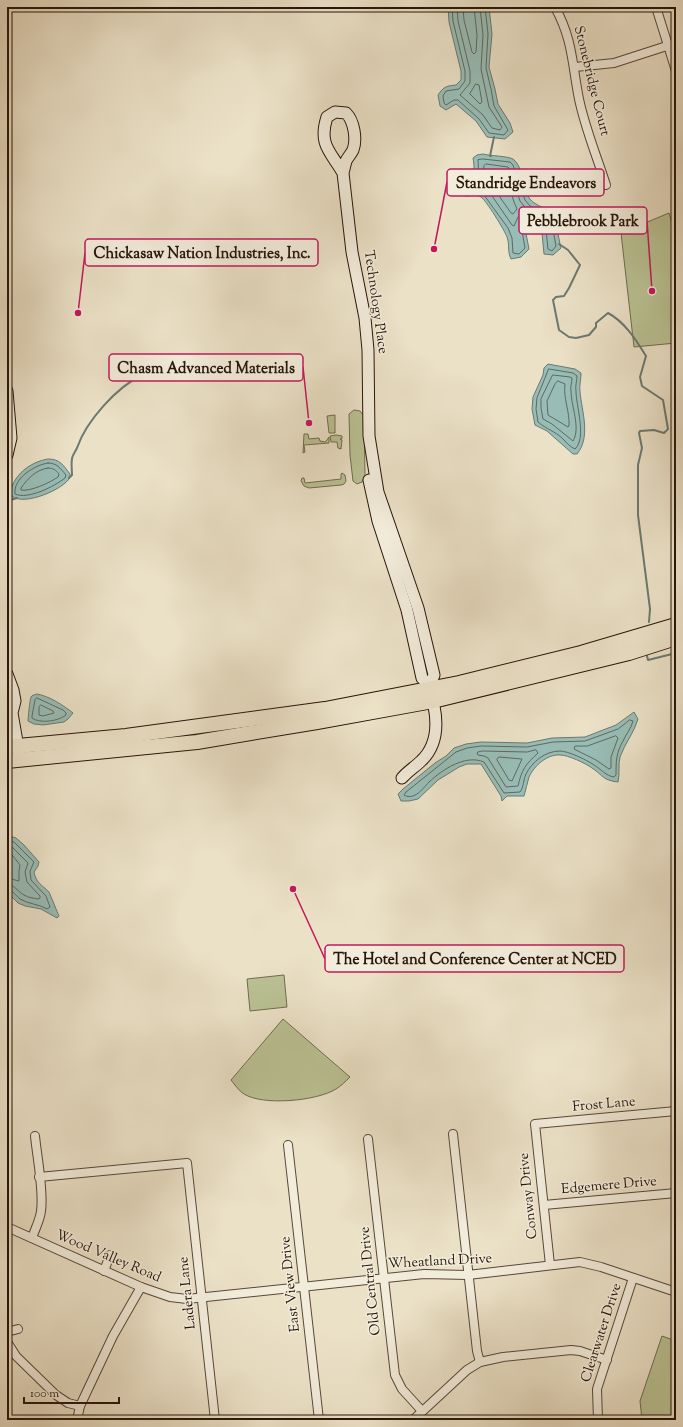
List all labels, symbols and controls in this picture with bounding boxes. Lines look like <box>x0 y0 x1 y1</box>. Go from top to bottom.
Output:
street label: Stonebridge Court <box>568 24 614 138</box>
callout: Standridge Endeavors <box>447 169 604 196</box>
text: Standridge Endeavors <box>456 174 596 195</box>
callout: Pebblebrook Park <box>519 207 647 234</box>
text: Pebblebrook Park <box>527 212 640 233</box>
callout: Chickasaw Nation Industries, Inc. <box>85 239 318 266</box>
text: Chickasaw Nation Industries, Inc. <box>93 244 311 265</box>
street label: Technology Place <box>358 249 392 355</box>
callout: Chasm Advanced Materials <box>109 354 303 381</box>
text: Chasm Advanced Materials <box>117 359 295 380</box>
callout: The Hotel and Conference Center at NCED <box>325 945 624 972</box>
text: The Hotel and Conference Center at NCED <box>333 950 617 971</box>
street label: Frost Lane <box>572 1092 636 1118</box>
street label: Conway Drive <box>515 1152 543 1240</box>
street label: Edgemere Drive <box>560 1172 658 1200</box>
street label: Wood Valley Road <box>52 1226 164 1288</box>
street label: Old Central Drive <box>355 1226 387 1336</box>
street label: East View Drive <box>276 1235 306 1333</box>
street label: Wheatland Drive <box>387 1249 493 1275</box>
street label: Ladera Lane <box>174 1256 202 1330</box>
street label: Clearwater Drive <box>577 1281 627 1385</box>
scale bar <box>24 1379 119 1405</box>
text: 100 m <box>30 1385 59 1403</box>

